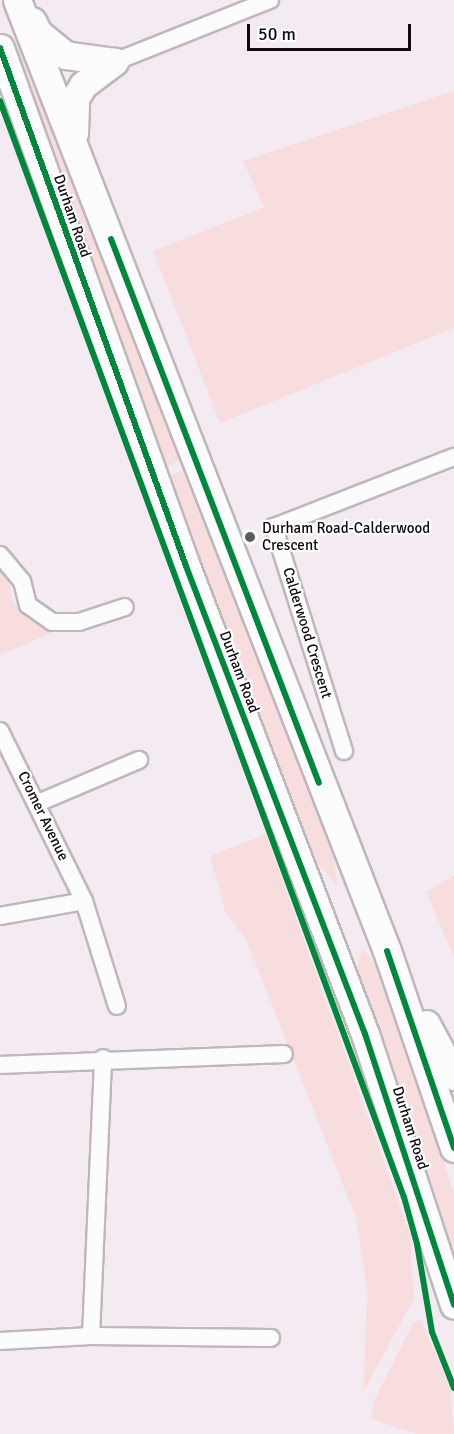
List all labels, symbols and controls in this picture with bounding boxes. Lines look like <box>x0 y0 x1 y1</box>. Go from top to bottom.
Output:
scale bar <box>250 12 414 50</box>
text: 50 m <box>258 23 296 45</box>
street label: Durham Road <box>49 172 95 260</box>
place label: Durham Road-Calderwood Crescent <box>262 519 430 554</box>
marker: Durham Road-Calderwood Crescent <box>243 530 257 544</box>
street label: Calderwood Crescent <box>279 565 335 701</box>
street label: Durham Road <box>215 628 263 716</box>
street label: Cromer Avenue <box>14 768 72 864</box>
street label: Durham Road <box>388 1084 432 1172</box>

